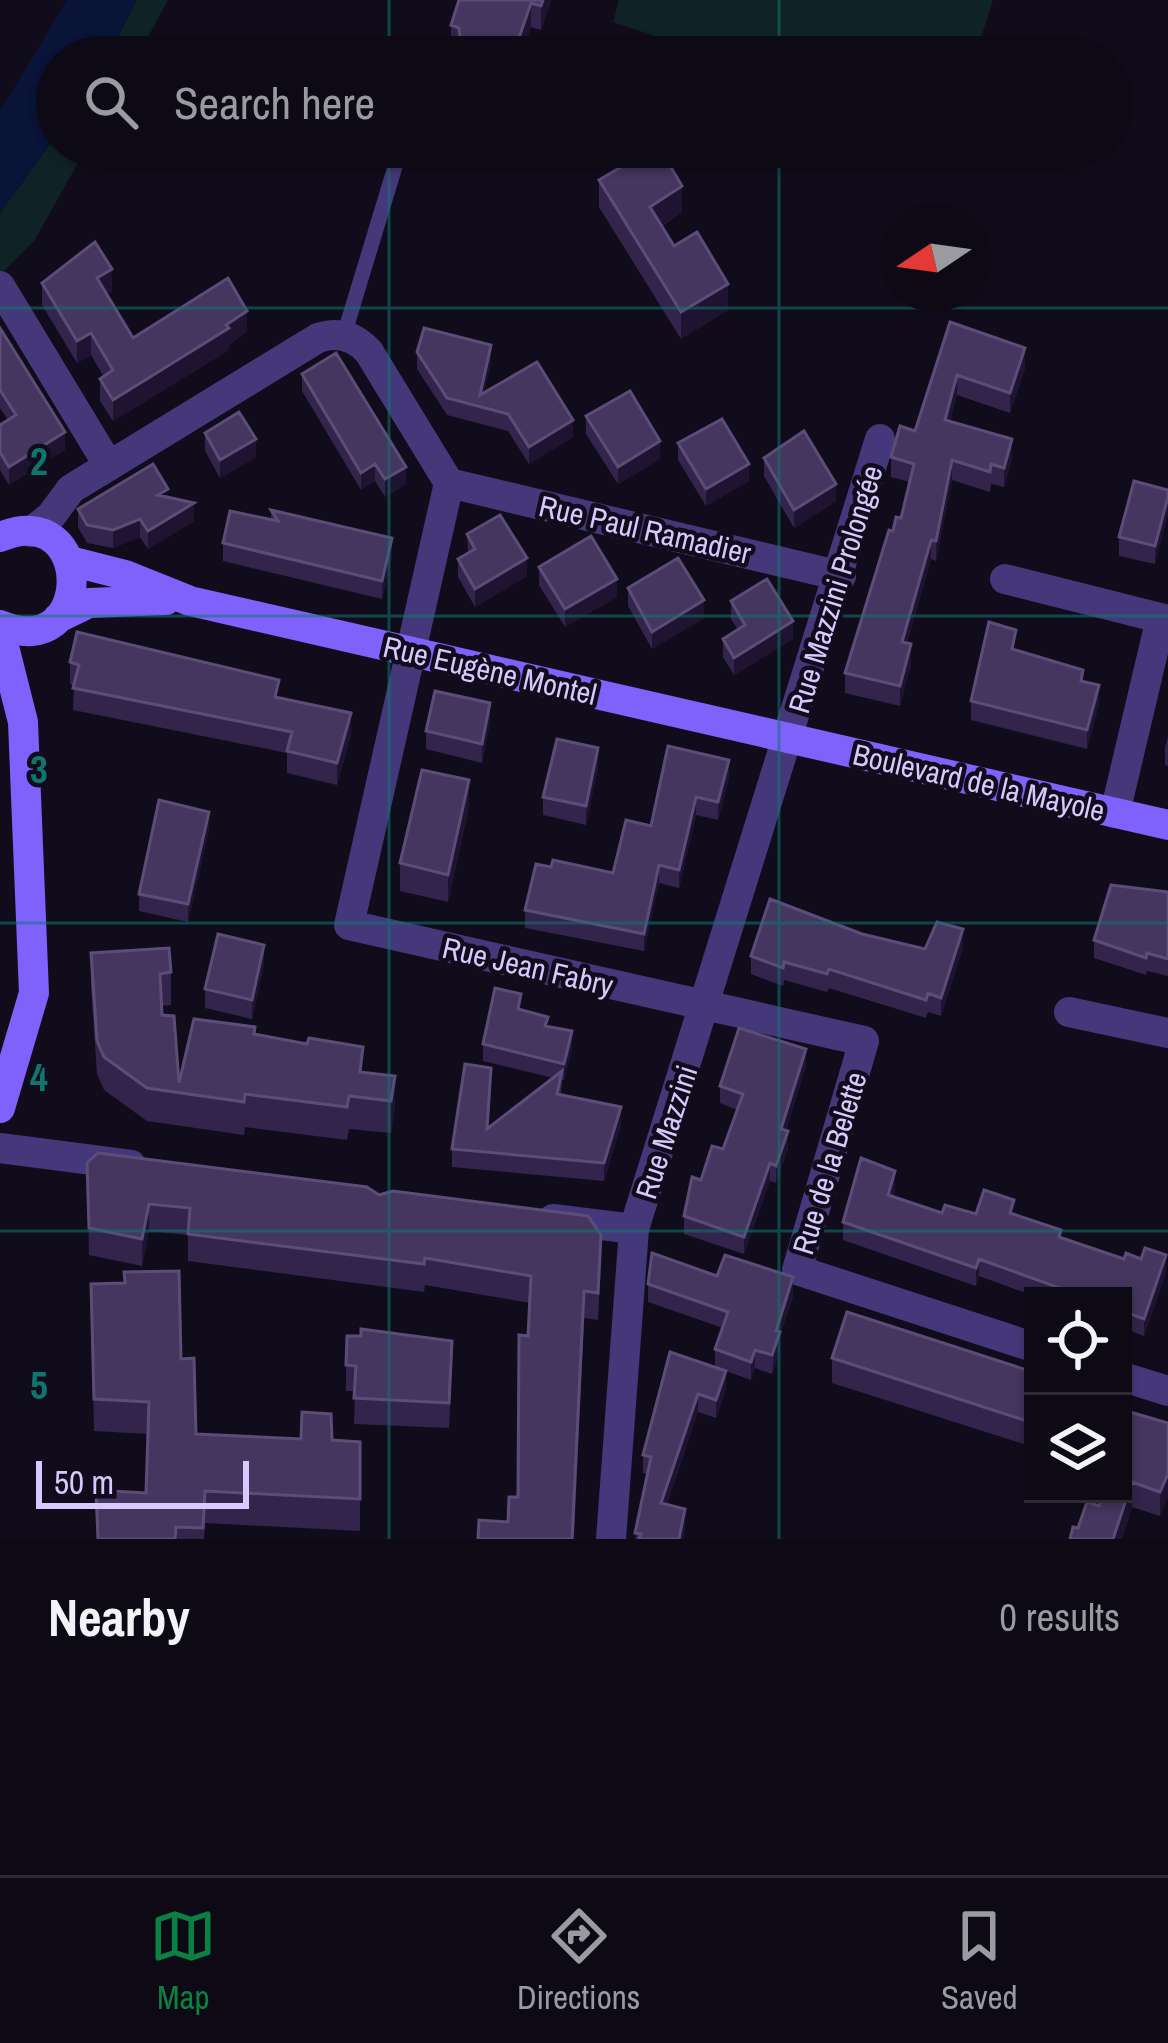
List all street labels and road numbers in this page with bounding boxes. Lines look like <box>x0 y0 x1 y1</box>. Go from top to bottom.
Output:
street label: Rue Mazzini Prolongée <box>778 460 892 718</box>
street label: Rue Paul Ramadier <box>535 485 756 573</box>
street label: Rue Eugène Montel <box>380 626 600 714</box>
street label: Boulevard de la Mayole <box>849 734 1109 830</box>
street label: Rue Jean Fabry <box>439 927 618 1005</box>
street label: Rue Mazzini <box>626 1060 706 1204</box>
street label: Rue de la Belette <box>782 1067 876 1259</box>

